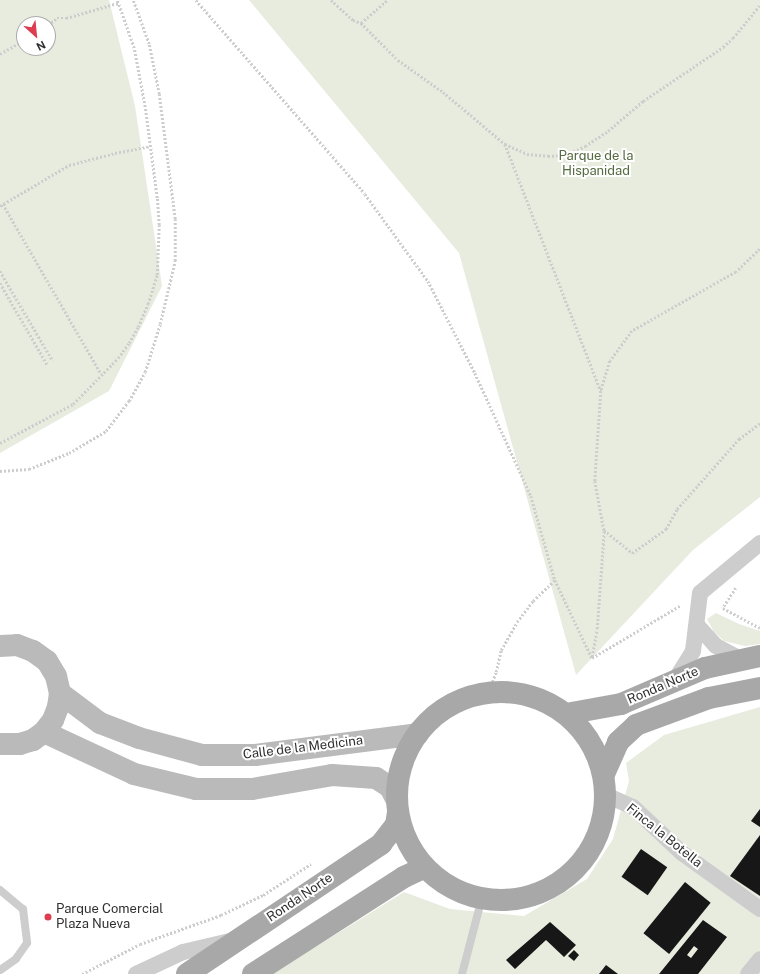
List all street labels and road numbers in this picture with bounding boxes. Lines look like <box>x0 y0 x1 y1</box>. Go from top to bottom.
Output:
street label: Ronda Norte <box>625 664 701 708</box>
street label: Calle de la Medicina <box>242 733 364 763</box>
street label: Finca la Botella <box>623 801 705 871</box>
street label: Ronda Norte <box>264 870 336 926</box>

